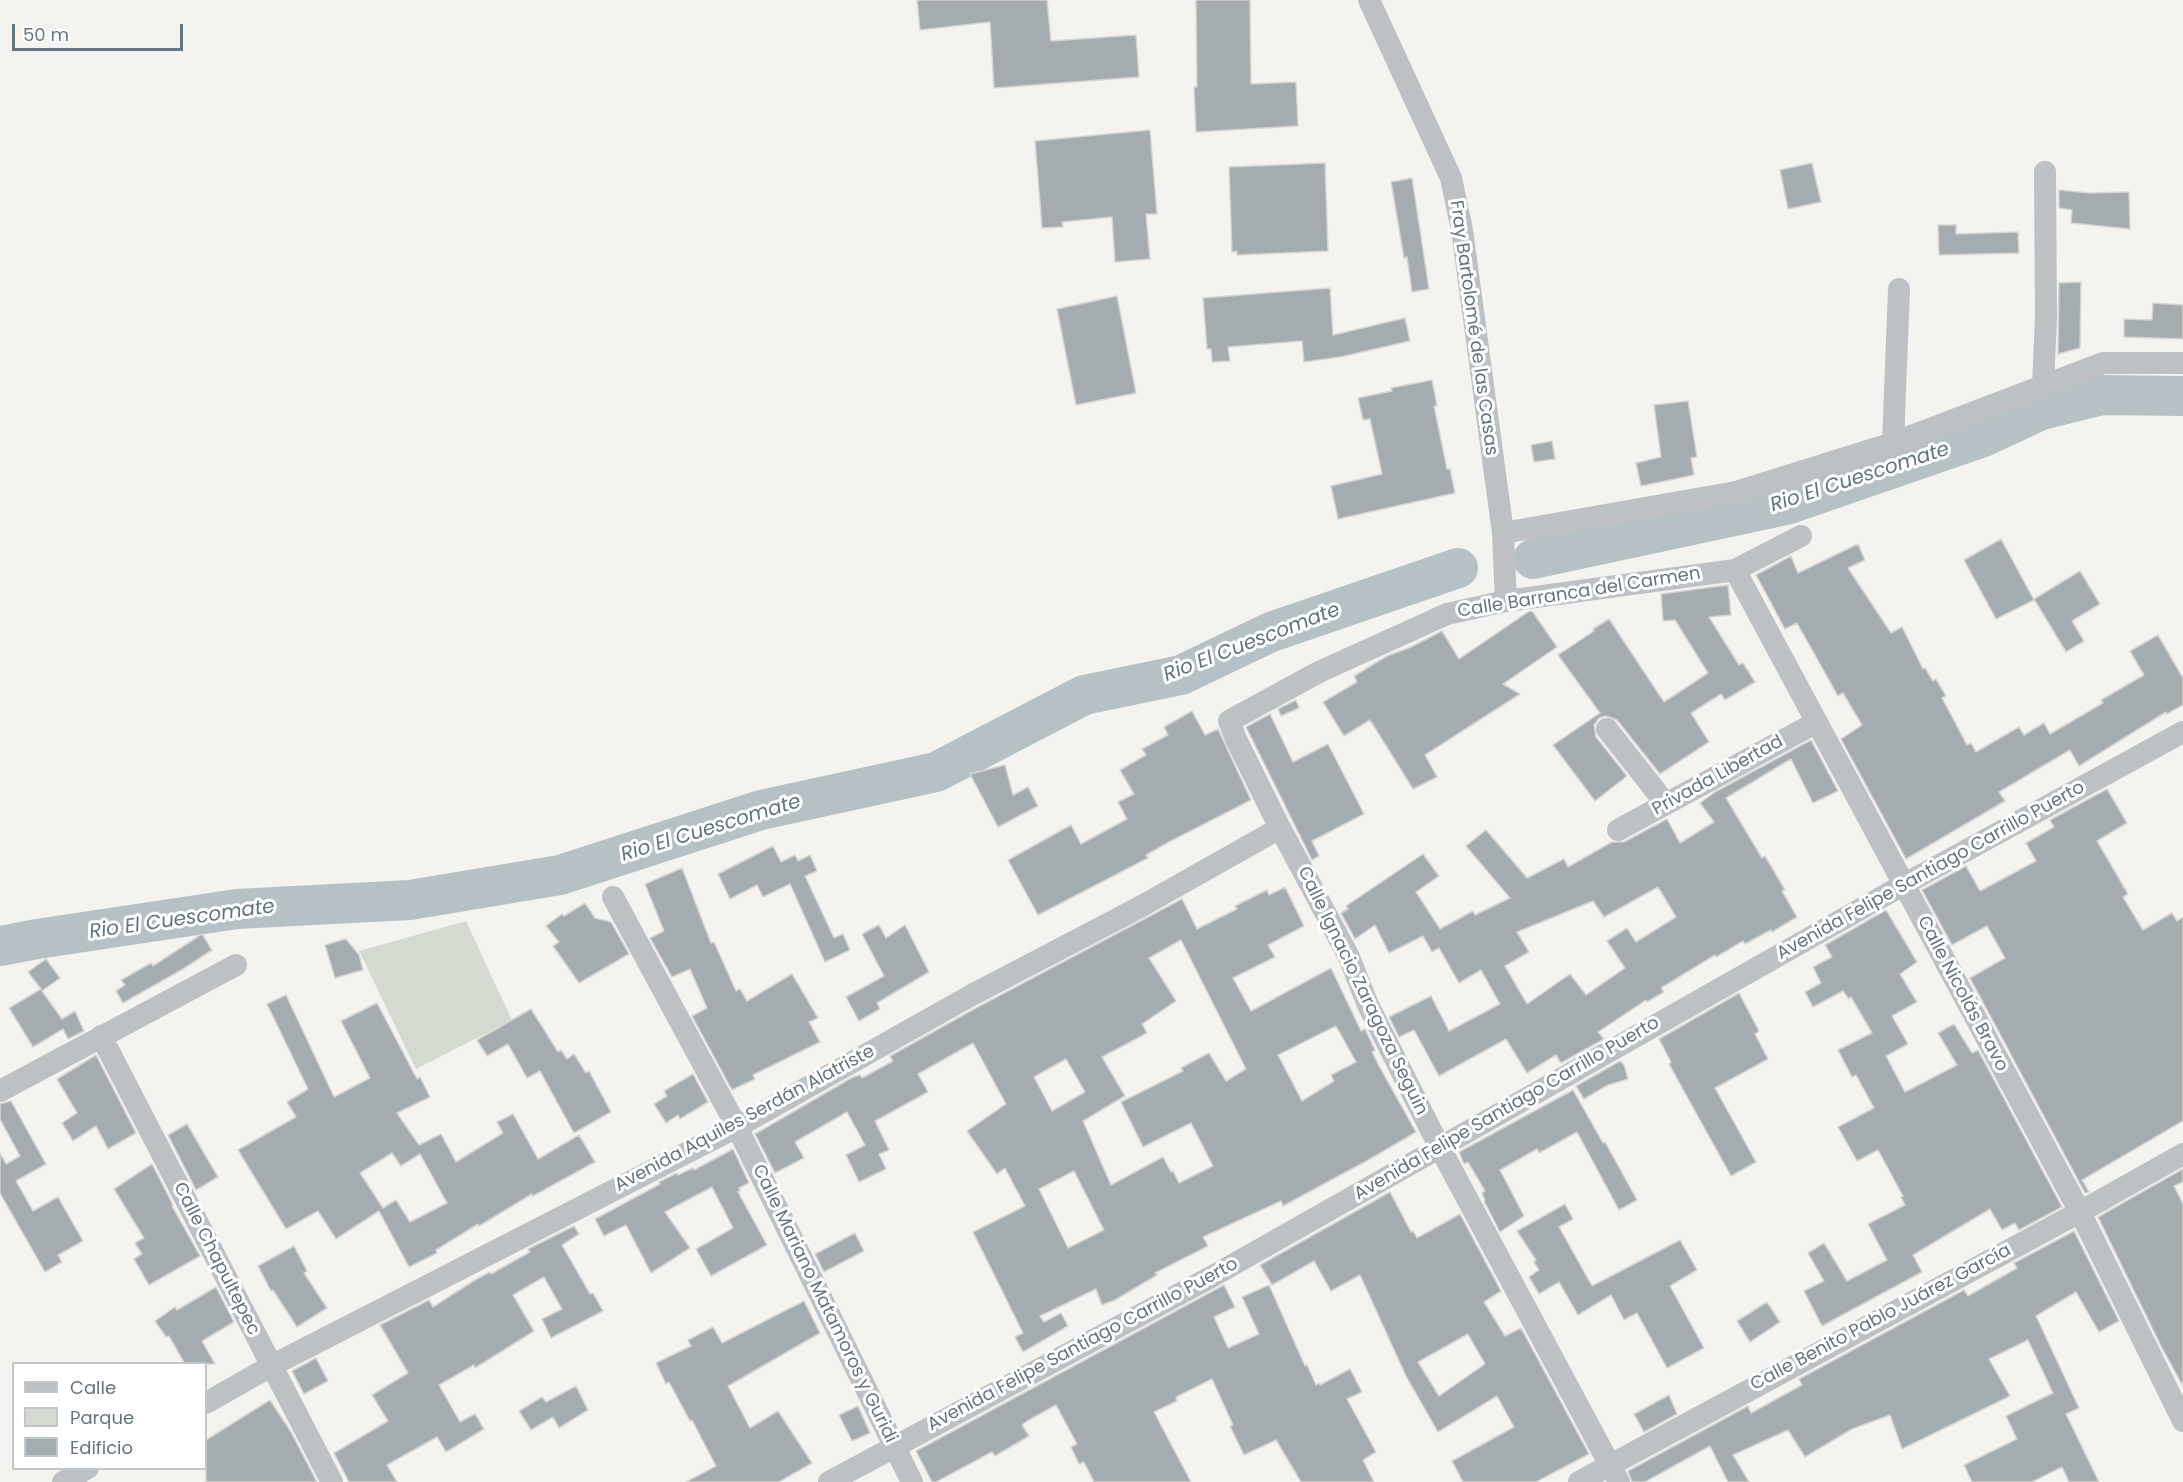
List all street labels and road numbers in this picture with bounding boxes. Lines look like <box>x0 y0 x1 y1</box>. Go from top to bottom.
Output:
street label: Fray Bartolomé de las Casas <box>1444 199 1502 457</box>
street label: Calle Barranca del Carmen <box>1456 563 1702 623</box>
street label: Privada Libertad <box>1649 731 1787 821</box>
street label: Avenida Felipe Santiago Carrillo Puerto <box>1773 777 2089 965</box>
street label: Calle Ignacio Zaragoza Seguin <box>1292 863 1432 1119</box>
street label: Calle Nicolás Bravo <box>1912 913 2012 1075</box>
street label: Avenida Felipe Santiago Carrillo Puerto <box>1351 1013 1663 1205</box>
street label: Avenida Aquiles Serdán Alatriste <box>611 1041 879 1197</box>
street label: Calle Mariano Matamoros y Guridi <box>747 1161 901 1447</box>
street label: Calle Chapultepec <box>168 1179 264 1339</box>
street label: Calle Benito Pablo Juárez García <box>1747 1240 2015 1396</box>
street label: Avenida Felipe Santiago Carrillo Puerto <box>924 1254 1242 1436</box>

